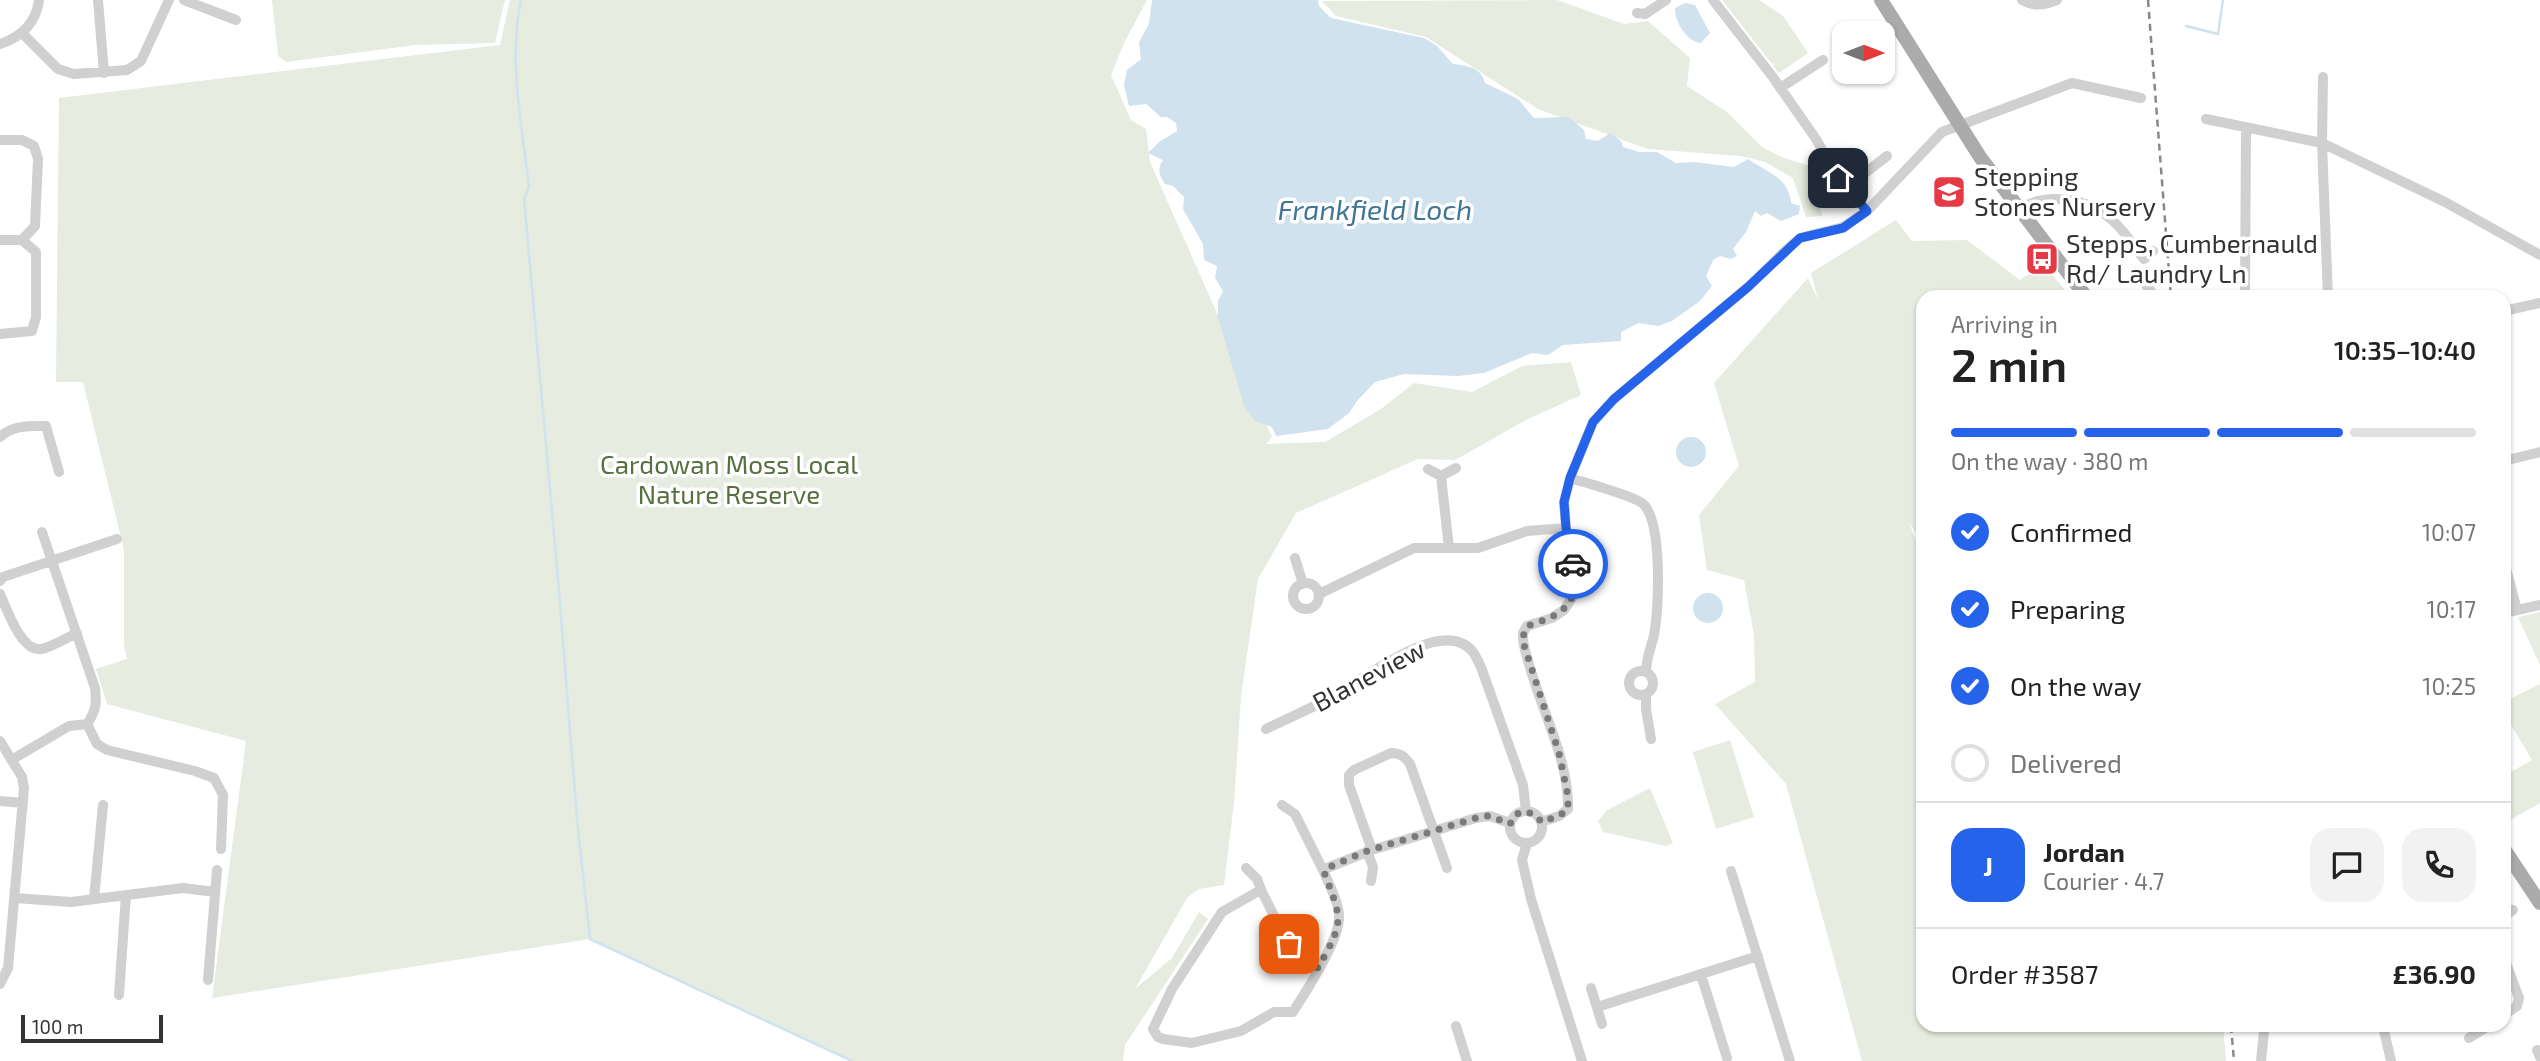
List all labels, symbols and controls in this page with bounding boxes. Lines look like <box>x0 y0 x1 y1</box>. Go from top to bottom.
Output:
north arrow <box>1832 21 1895 84</box>
map controls <box>1832 21 1895 84</box>
pin <box>1808 148 1868 208</box>
icon: home <box>1819 159 1857 197</box>
place label: Stepping Stones Nursery <box>1974 160 2156 221</box>
school or university icon: Stepping Stones Nursery <box>1930 173 1968 211</box>
water label: Frankfield Loch <box>1278 192 1472 226</box>
place label: Stepps, Cumbernauld Rd/ Laundry Ln <box>2066 227 2318 288</box>
bus stop icon: Stepps, Cumbernauld Rd/ Laundry Ln <box>2023 240 2061 278</box>
text: Arriving in <box>1951 310 2058 338</box>
text: 10:35–10:40 <box>2334 334 2476 365</box>
text: 2 min <box>1951 336 2067 391</box>
text: On the way · 380 m <box>1951 447 2148 475</box>
park label: Cardowan Moss Local Nature Reserve <box>600 448 858 509</box>
icon: check <box>1951 513 1989 551</box>
text: Confirmed <box>2010 516 2133 547</box>
text: 10:07 <box>2422 518 2476 546</box>
courier <box>1538 529 1608 599</box>
icon: car <box>1554 545 1592 583</box>
icon: check <box>1951 590 1989 628</box>
text: Preparing <box>2010 593 2125 624</box>
text: 10:17 <box>2427 595 2476 623</box>
street label: Blaneview <box>1307 632 1430 717</box>
icon: check <box>1951 667 1989 705</box>
text: On the way <box>2010 670 2141 701</box>
text: 10:25 <box>2422 672 2476 700</box>
text: Delivered <box>2010 747 2122 778</box>
button: chat <box>2310 828 2384 902</box>
button: phone <box>2402 828 2476 902</box>
text: Jordan <box>2043 836 2125 867</box>
text: J <box>1983 850 1993 881</box>
text: Courier · 4.7 <box>2043 867 2164 895</box>
pin <box>1259 914 1319 974</box>
icon: bag <box>1270 925 1308 963</box>
text: Order #3587 <box>1951 958 2098 989</box>
text: £36.90 <box>2393 958 2476 989</box>
scale bar <box>21 1012 163 1044</box>
text: 100 m <box>32 1015 83 1038</box>

